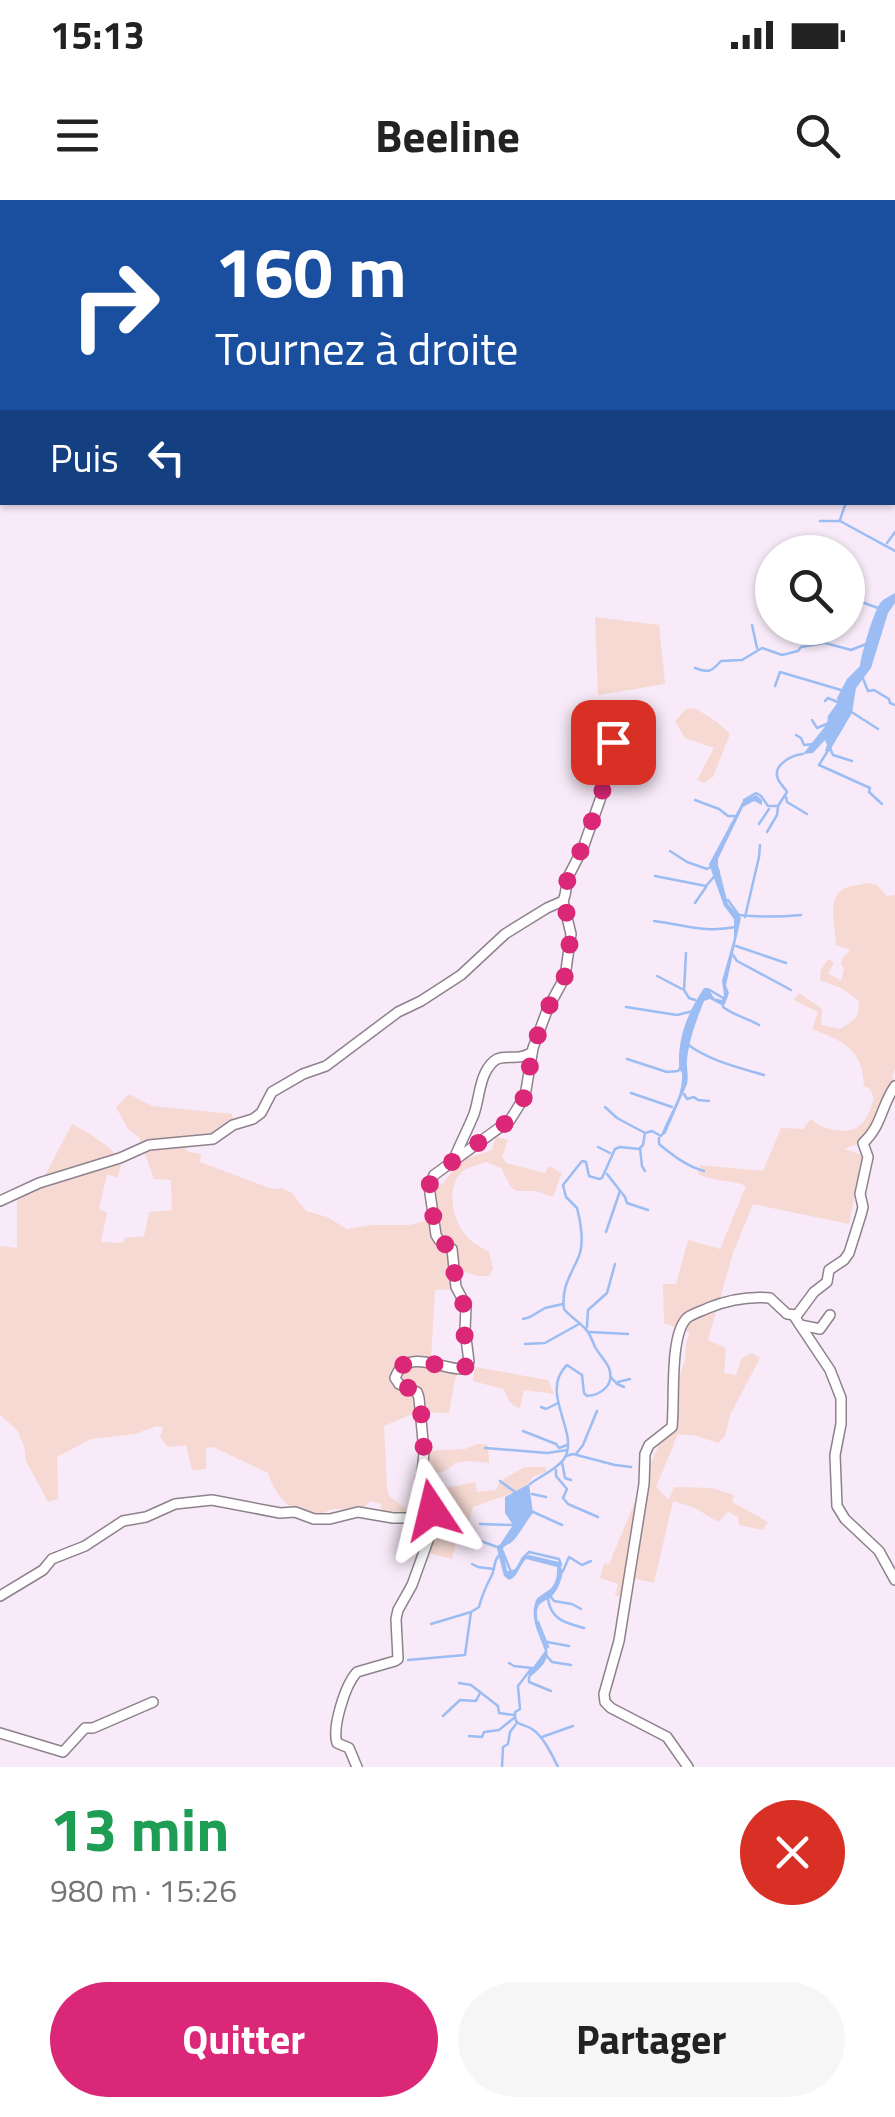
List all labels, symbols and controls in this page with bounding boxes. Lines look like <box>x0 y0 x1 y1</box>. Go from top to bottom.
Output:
text: 15:13 <box>50 6 145 64</box>
text: Beeline <box>375 101 520 169</box>
icon: menu <box>50 108 105 163</box>
icon: search <box>790 108 845 163</box>
text: 160 m <box>215 218 407 324</box>
icon: right <box>50 240 180 370</box>
text: Tournez à droite <box>215 314 519 382</box>
text: Puis <box>50 429 119 487</box>
icon: left <box>139 430 194 485</box>
map controls <box>755 535 865 645</box>
button: search <box>755 535 865 645</box>
pin <box>571 700 656 785</box>
icon: arrive <box>586 715 641 770</box>
position arrow <box>380 1458 484 1562</box>
text: 13 min <box>50 1783 229 1874</box>
button: close <box>740 1800 845 1905</box>
text: 980 m · 15:26 <box>50 1866 237 1914</box>
button: Quitter <box>50 1982 438 2097</box>
button: Partager <box>458 1982 845 2097</box>

